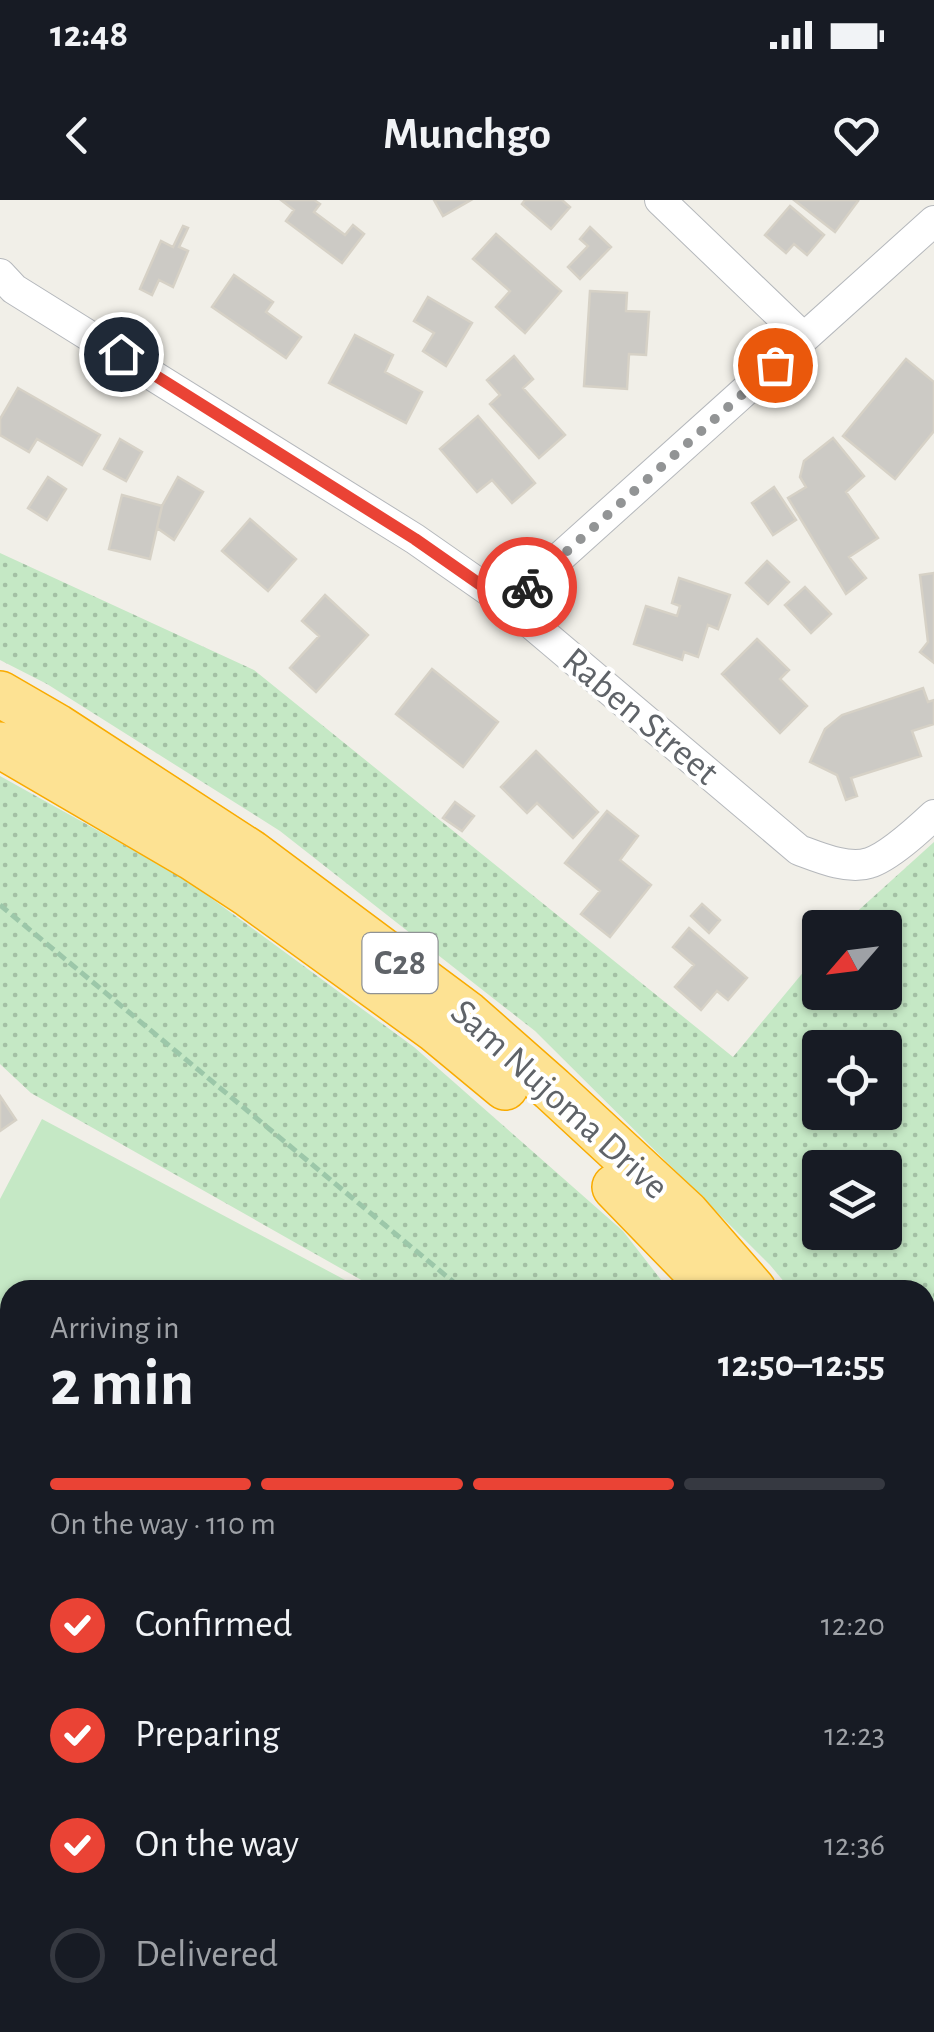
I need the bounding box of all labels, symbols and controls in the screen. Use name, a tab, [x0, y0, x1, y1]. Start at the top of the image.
text: 12:48	[50, 16, 128, 54]
icon: back	[50, 108, 105, 163]
icon: heart	[829, 108, 884, 163]
text: Munchgo	[383, 112, 551, 157]
pin	[79, 312, 164, 397]
pin	[733, 323, 818, 408]
icon: home	[94, 327, 149, 382]
icon: bag	[748, 338, 803, 393]
courier	[477, 537, 577, 637]
icon: bike	[500, 560, 555, 615]
street label: Raben Street	[555, 641, 725, 793]
north arrow	[802, 910, 902, 1010]
map controls	[802, 910, 902, 1250]
road number: C28	[362, 933, 438, 993]
street label: Sam Nujoma Drive	[443, 993, 675, 1207]
button: locate	[802, 1030, 902, 1130]
button: layers	[802, 1150, 902, 1250]
text: Arriving in	[50, 1312, 179, 1344]
text: 12:50–12:55	[718, 1346, 885, 1384]
text: 2 min	[50, 1352, 194, 1417]
text: On the way · 110 m	[50, 1508, 276, 1540]
icon: check	[50, 1598, 105, 1653]
text: Confirmed	[135, 1606, 292, 1644]
text: 12:20	[821, 1609, 885, 1641]
icon: check	[50, 1708, 105, 1763]
text: Preparing	[135, 1716, 280, 1754]
text: 12:23	[824, 1719, 885, 1751]
icon: check	[50, 1818, 105, 1873]
text: On the way	[135, 1826, 299, 1864]
text: 12:36	[824, 1829, 885, 1861]
text: Delivered	[135, 1936, 278, 1974]

